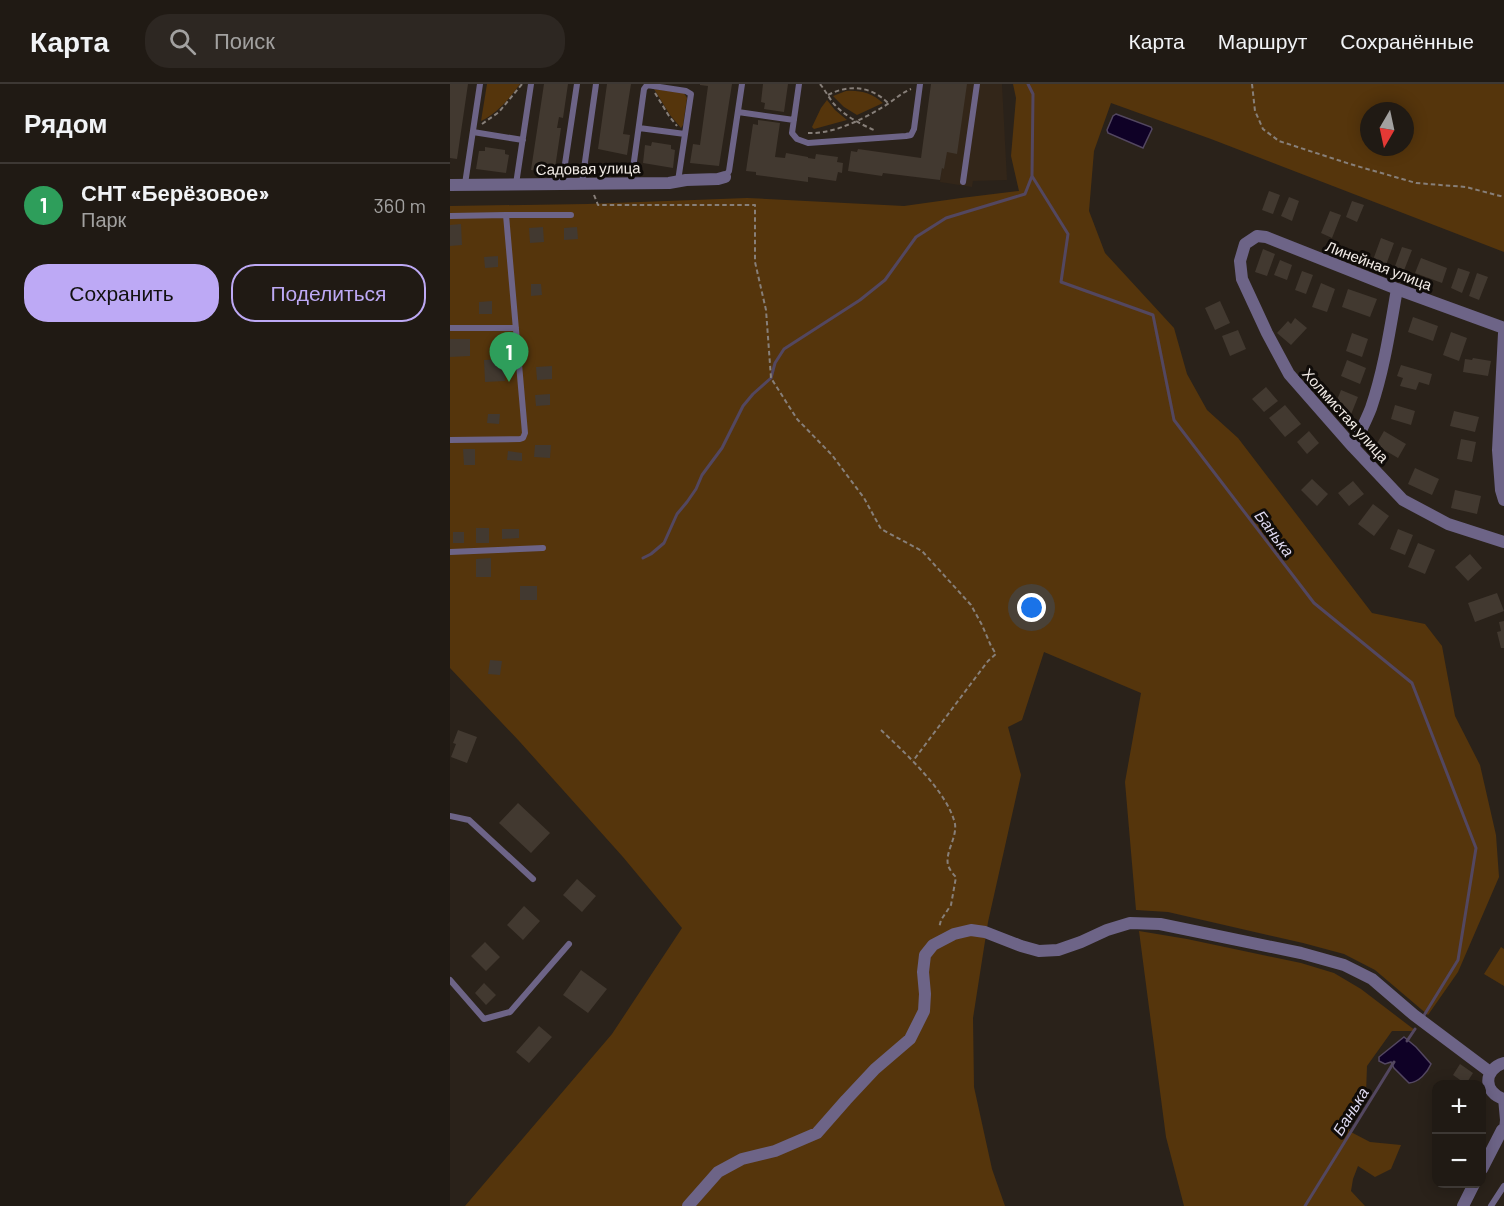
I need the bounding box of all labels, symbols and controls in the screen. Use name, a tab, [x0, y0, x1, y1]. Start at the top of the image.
search box	[145, 14, 565, 68]
text: Карта	[30, 24, 109, 58]
icon: search	[166, 25, 199, 58]
text: Поиск	[214, 27, 275, 53]
text: Карта	[1129, 28, 1185, 53]
text: Маршрут	[1218, 28, 1307, 53]
text: Сохранённые	[1340, 28, 1474, 53]
north arrow	[1360, 102, 1414, 156]
text: Рядом	[24, 107, 107, 138]
street label: Садовая улица	[535, 158, 641, 178]
text: СНТ «Берёзовое»	[81, 179, 269, 205]
text: 1	[40, 193, 47, 217]
text: 360 m	[374, 193, 426, 217]
text: Парк	[81, 207, 126, 231]
street label: Линейная улица	[1323, 236, 1435, 294]
button: Сохранить	[24, 264, 219, 322]
button: Поделиться	[231, 264, 426, 322]
pin: 1	[490, 332, 528, 382]
street label: Холмистая улица	[1299, 364, 1393, 466]
water label: Банька	[1251, 506, 1299, 560]
your location	[1017, 593, 1046, 622]
map controls	[1432, 1080, 1486, 1188]
button: +	[1432, 1080, 1486, 1134]
water label: Банька	[1328, 1083, 1372, 1139]
button: −	[1432, 1134, 1486, 1188]

